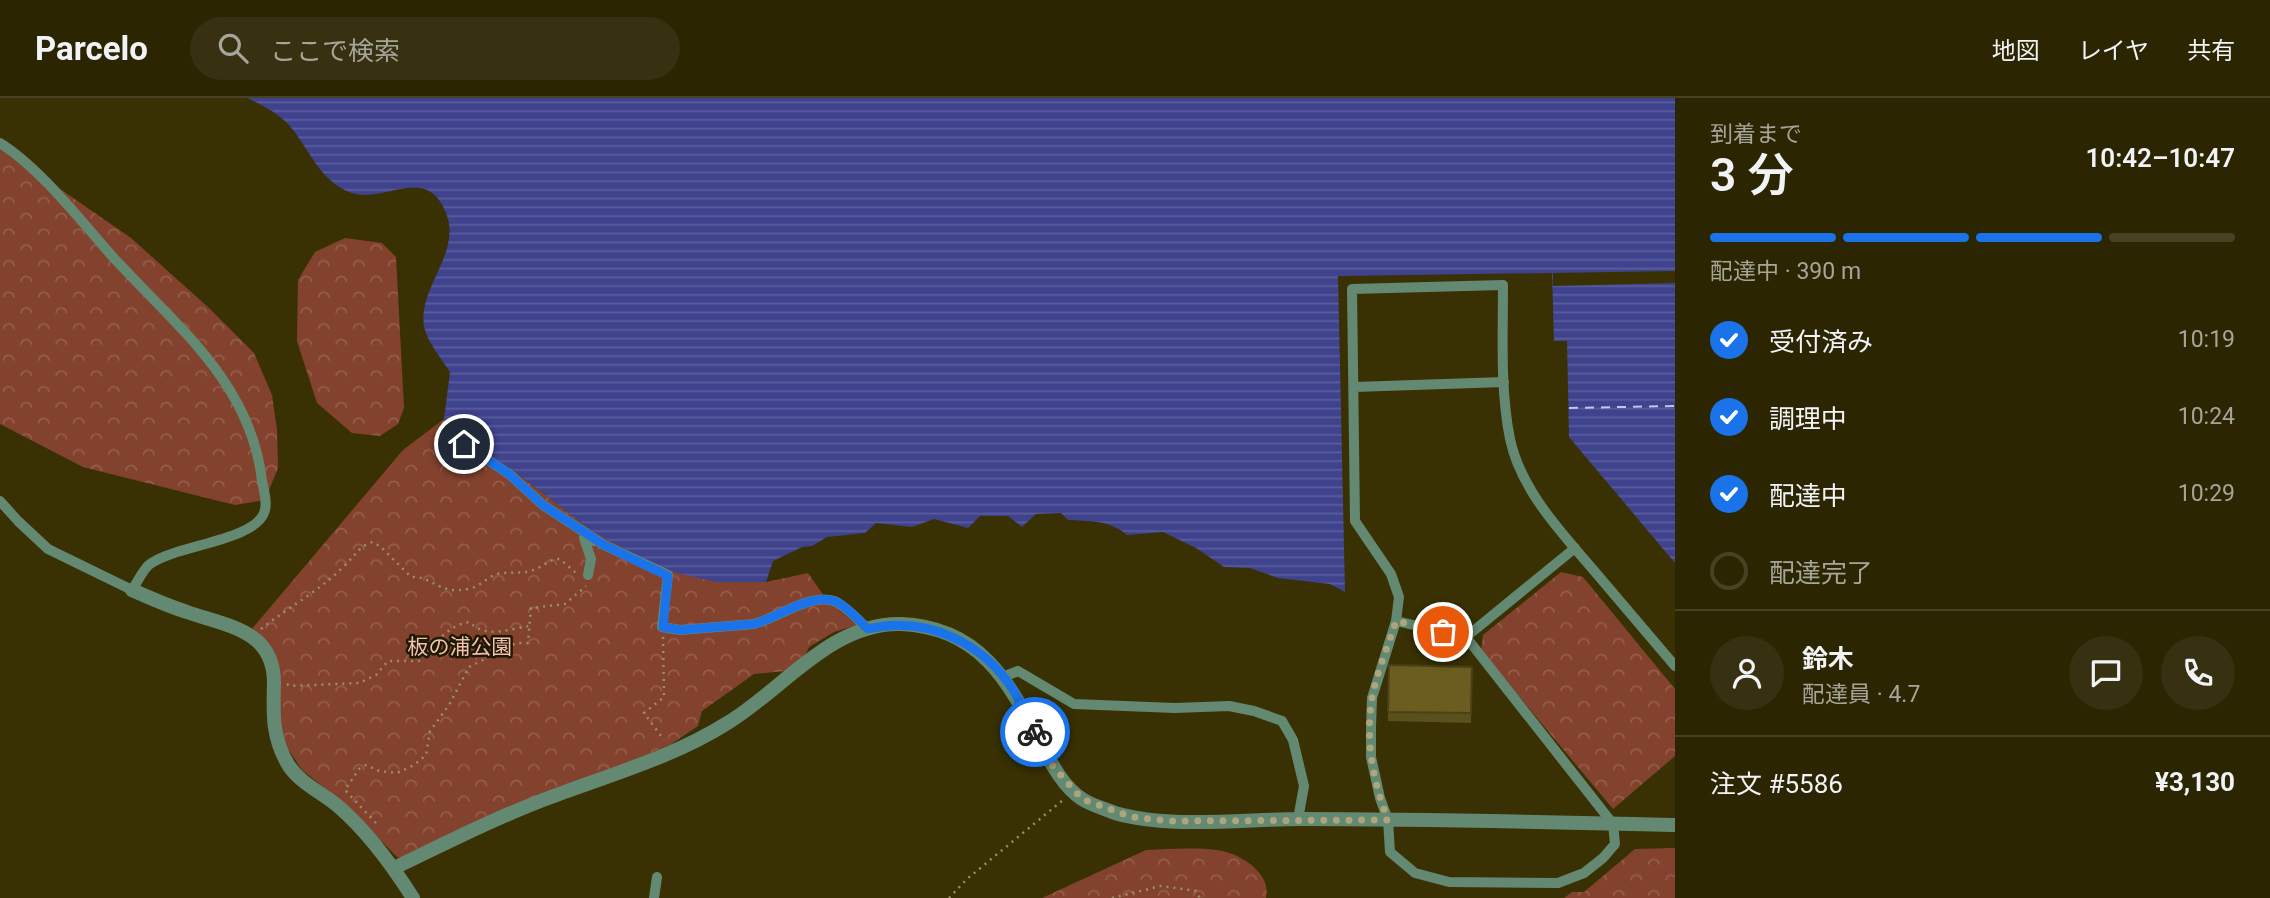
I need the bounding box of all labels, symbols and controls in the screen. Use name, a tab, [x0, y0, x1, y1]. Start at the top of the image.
search box	[190, 17, 680, 80]
text: Parcelo	[35, 29, 148, 68]
icon: search	[214, 29, 252, 67]
text: ここで検索	[270, 36, 400, 66]
text: 地図	[1992, 37, 2040, 65]
text: レイヤ	[2078, 37, 2149, 65]
text: 共有	[2187, 37, 2235, 65]
text: 到着まで	[1710, 121, 1802, 148]
text: 10:42–10:47	[2085, 143, 2235, 173]
text: 3 分	[1710, 148, 1794, 202]
text: 配達中 · 390 m	[1710, 258, 1861, 285]
icon: check	[1710, 321, 1748, 359]
text: 10:19	[2178, 326, 2235, 353]
text: 受付済み	[1769, 327, 1873, 357]
icon: check	[1710, 398, 1748, 436]
text: 10:24	[2178, 403, 2235, 430]
text: 調理中	[1769, 404, 1847, 434]
pin	[434, 414, 494, 474]
icon: home	[445, 425, 483, 463]
icon: check	[1710, 475, 1748, 513]
text: 10:29	[2178, 480, 2235, 507]
text: 配達中	[1769, 481, 1847, 511]
text: 配達完了	[1769, 558, 1873, 588]
pin	[1413, 602, 1473, 662]
icon: bag	[1424, 613, 1462, 651]
park label: 板の浦公園	[408, 635, 513, 659]
button: person	[1710, 636, 1784, 710]
button: chat	[2069, 636, 2143, 710]
button: phone	[2161, 636, 2235, 710]
text: 鈴木	[1802, 644, 1854, 674]
text: 配達員 · 4.7	[1802, 681, 1920, 708]
courier	[1000, 697, 1070, 767]
icon: bike	[1016, 713, 1054, 751]
text: ¥3,130	[2155, 767, 2235, 797]
text: 注文 #5586	[1710, 769, 1843, 799]

